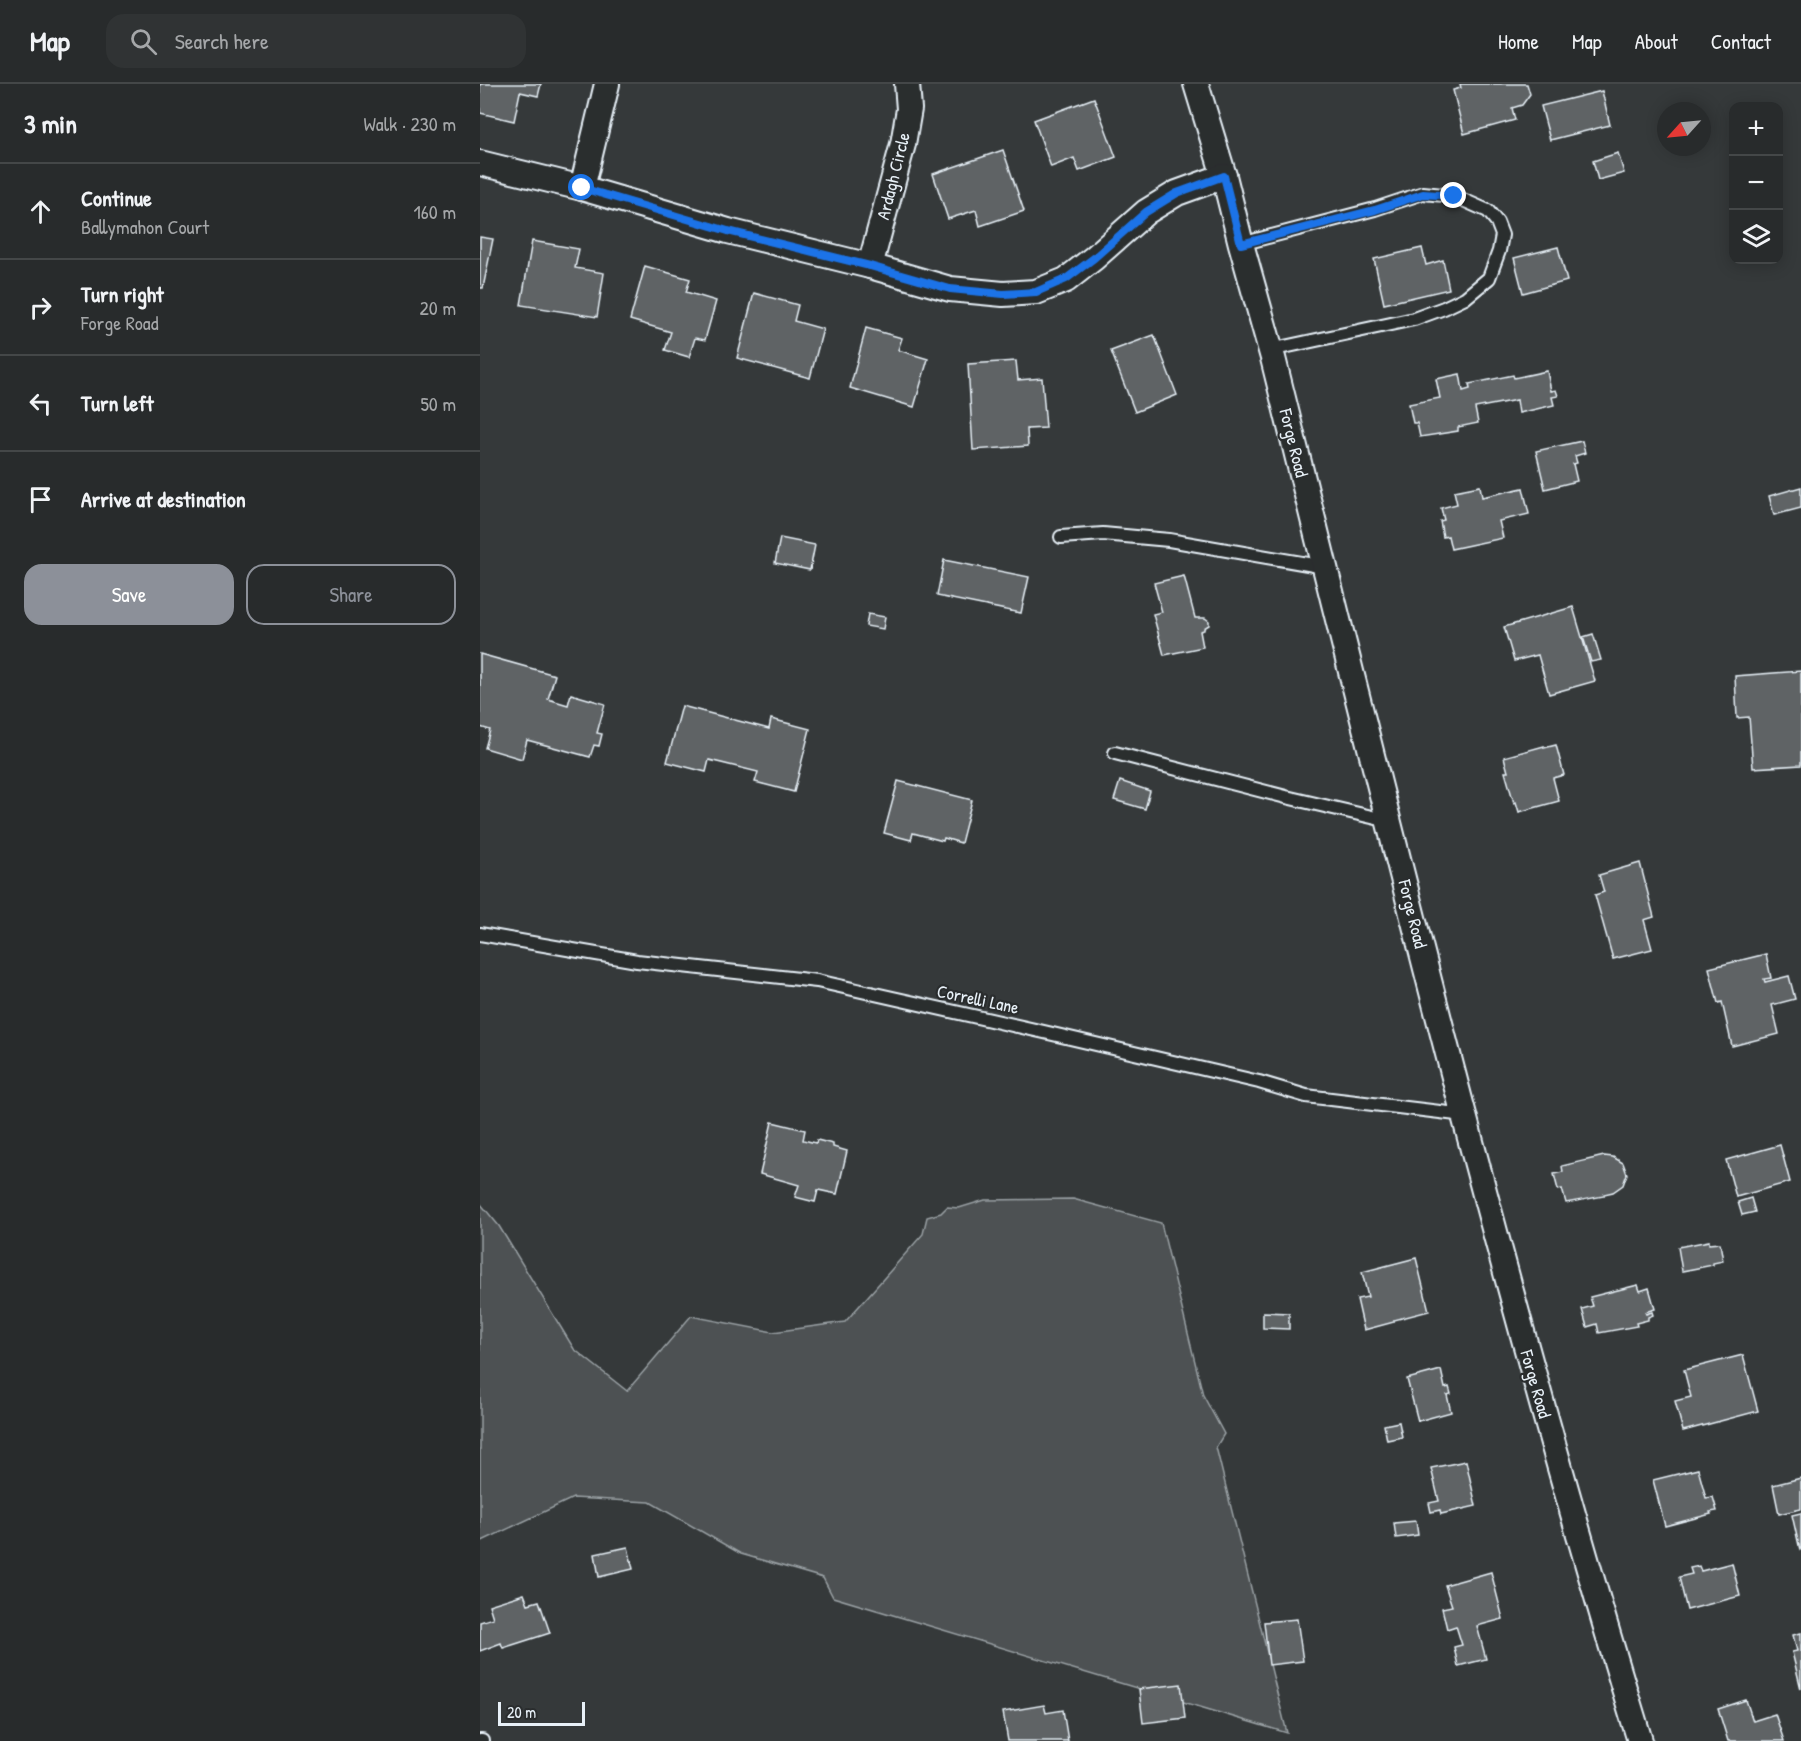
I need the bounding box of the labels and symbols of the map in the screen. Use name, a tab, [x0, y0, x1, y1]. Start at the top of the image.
north arrow	[1657, 102, 1711, 156]
street label: Ardagh Circle	[870, 130, 916, 222]
route start	[568, 174, 594, 200]
route end	[1440, 182, 1466, 208]
street label: Forge Road	[1273, 405, 1315, 480]
street label: Forge Road	[1392, 876, 1434, 951]
street label: Correlli Lane	[935, 978, 1021, 1020]
street label: Forge Road	[1514, 1346, 1558, 1421]
scale bar	[498, 1699, 585, 1726]

